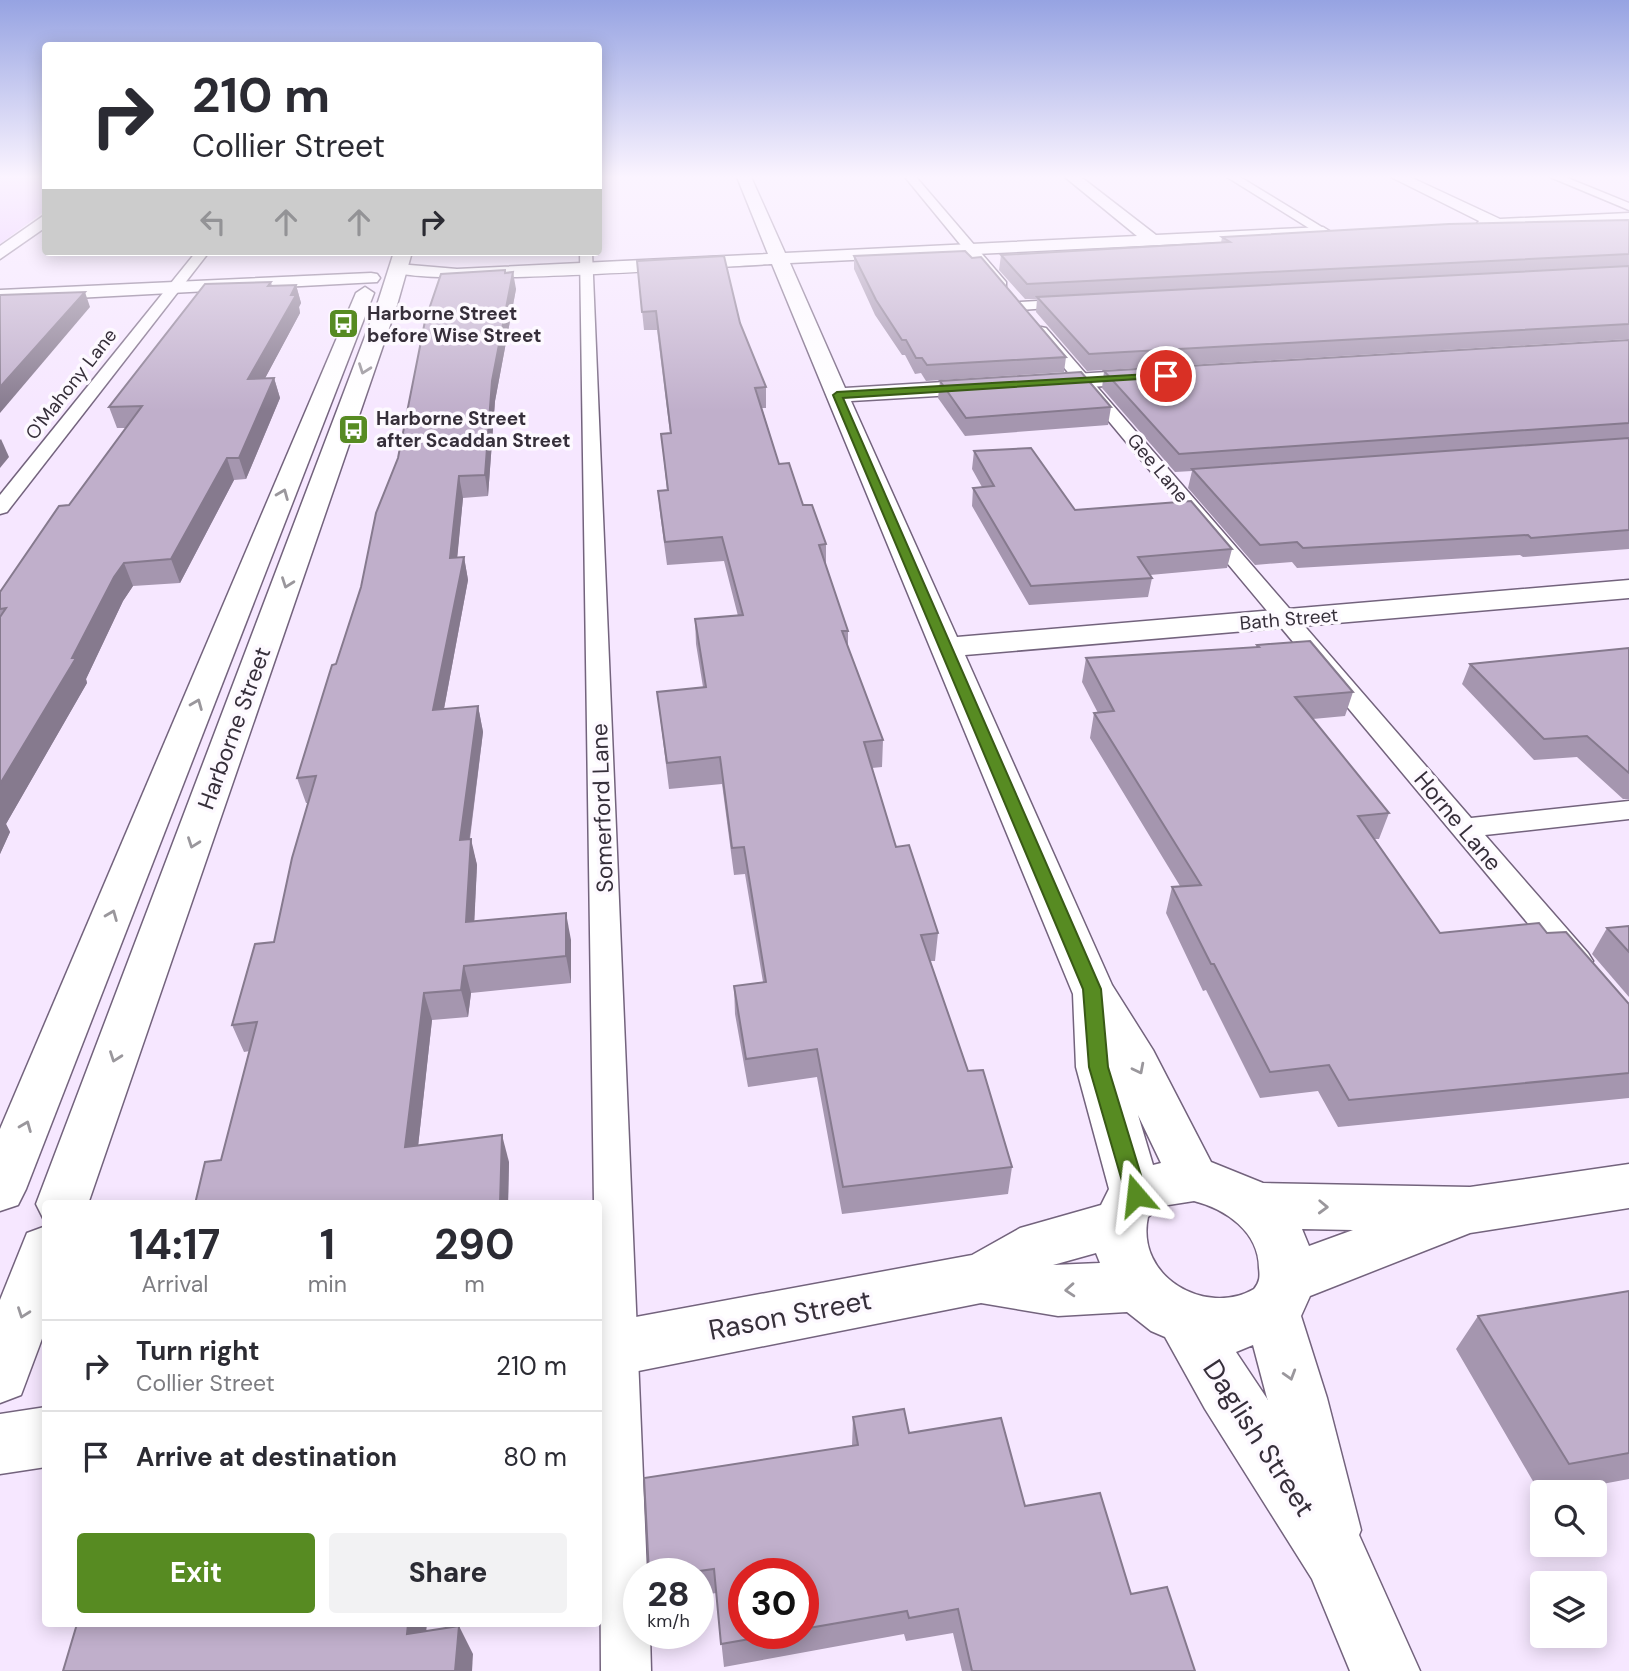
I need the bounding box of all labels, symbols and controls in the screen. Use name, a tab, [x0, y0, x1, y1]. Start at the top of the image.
text: 210 m	[192, 63, 330, 127]
icon: right	[77, 70, 168, 161]
text: Collier Street	[192, 125, 385, 167]
icon: left	[194, 203, 232, 241]
icon: ahead	[267, 203, 305, 241]
icon: ahead	[340, 203, 378, 241]
icon: right	[413, 203, 451, 241]
place label: Harborne Street before Wise Street	[367, 301, 542, 348]
bus stop icon: Harborne Street before Wise Street	[327, 307, 361, 341]
street label: O'Mahony Lane	[20, 323, 122, 445]
pin	[1136, 346, 1196, 406]
icon: arrive	[1147, 357, 1185, 395]
one-way arrow	[358, 363, 372, 375]
place label: Harborne Street after Scaddan Street	[376, 406, 571, 453]
bus stop icon: Harborne Street after Scaddan Street	[336, 412, 370, 446]
street label: Gee Lane	[1122, 428, 1194, 508]
one-way arrow	[275, 488, 289, 500]
one-way arrow	[281, 577, 295, 589]
street label: Bath Street	[1239, 602, 1339, 636]
street label: Harborne Street	[191, 643, 277, 813]
one-way arrow	[189, 699, 203, 711]
street label: Somerford Lane	[584, 723, 620, 893]
street label: Horne Lane	[1408, 765, 1508, 877]
one-way arrow	[187, 837, 201, 849]
one-way arrow	[103, 910, 117, 922]
one-way arrow	[109, 1050, 123, 1063]
one-way arrow	[1131, 1062, 1144, 1074]
one-way arrow	[17, 1120, 31, 1132]
position arrow	[1099, 1158, 1173, 1232]
one-way arrow	[1318, 1199, 1329, 1215]
text: 14:17	[129, 1217, 220, 1272]
text: 1	[320, 1217, 335, 1272]
text: 290	[434, 1217, 515, 1272]
text: Arrival	[141, 1269, 208, 1299]
text: min	[308, 1269, 347, 1299]
text: m	[464, 1269, 485, 1299]
street label: Rason Street	[705, 1281, 875, 1349]
one-way arrow	[1064, 1282, 1075, 1297]
one-way arrow	[17, 1306, 31, 1318]
text: Turn right	[136, 1334, 260, 1368]
icon: right	[77, 1347, 115, 1385]
text: 210 m	[496, 1349, 567, 1383]
street label: Daglish Street	[1194, 1352, 1324, 1524]
text: Collier Street	[136, 1368, 275, 1398]
one-way arrow	[1282, 1369, 1297, 1381]
icon: arrive	[77, 1438, 115, 1476]
text: Arrive at destination	[136, 1440, 397, 1474]
text: 80 m	[503, 1440, 567, 1474]
map controls	[1530, 1480, 1607, 1648]
button: search	[1530, 1480, 1607, 1557]
button: Exit	[77, 1533, 315, 1613]
button: Share	[329, 1533, 567, 1613]
speed limit sign: 30	[728, 1558, 819, 1649]
text: 28	[647, 1571, 690, 1617]
button: layers	[1530, 1571, 1607, 1648]
text: km/h	[647, 1609, 690, 1633]

